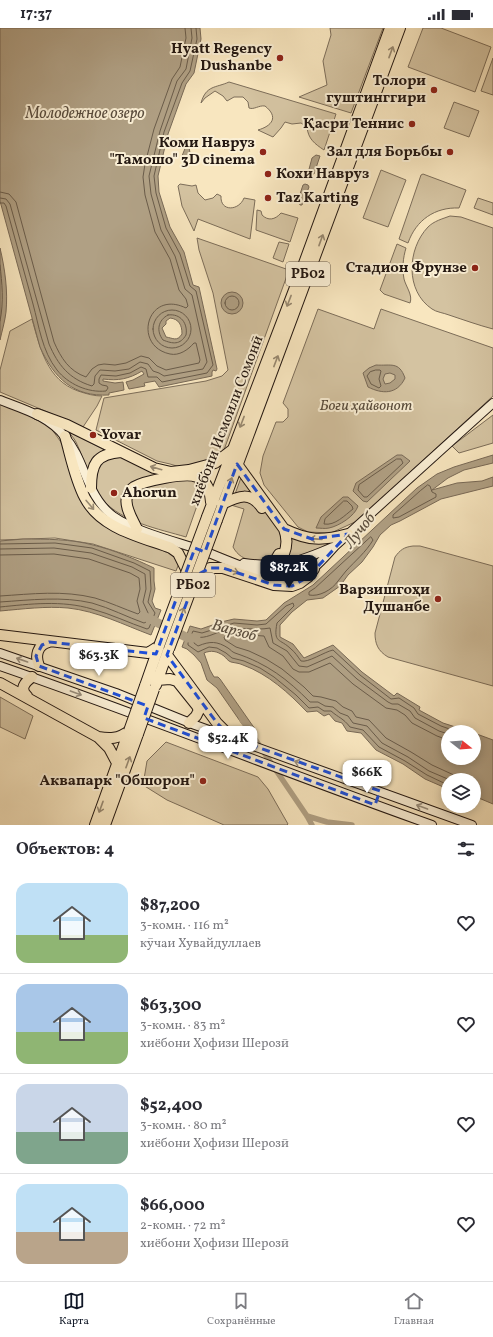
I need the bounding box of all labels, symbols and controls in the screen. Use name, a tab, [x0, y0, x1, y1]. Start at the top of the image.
text: 17:37	[20, 4, 52, 25]
place label: Hyatt Regency Dushanbe	[171, 39, 273, 77]
one-way arrow	[388, 47, 396, 59]
marker: Hyatt Regency Dushanbe	[275, 53, 285, 63]
place label: Толори гуштинггири	[326, 71, 426, 109]
marker: Толори гуштинггири	[429, 85, 439, 95]
water label: Молодежное озеро	[25, 103, 145, 125]
place label: Қасри Теннис	[303, 114, 404, 135]
marker: Қасри Теннис	[407, 119, 417, 129]
place label: Коми Навруз "Тамошо" 3D cinema	[109, 133, 255, 171]
place label: Зал для Борьбы	[326, 142, 442, 163]
marker: Коми Навруз "Тамошо" 3D cinema	[258, 147, 268, 157]
marker: Зал для Борьбы	[445, 147, 455, 157]
place label: Кохи Навруз	[276, 164, 369, 185]
marker: Кохи Навруз	[263, 169, 273, 179]
place label: Taz Karting	[276, 188, 359, 209]
marker: Taz Karting	[263, 193, 273, 203]
one-way arrow	[318, 234, 326, 246]
place label: Стадион Фрунзе	[346, 258, 467, 279]
road number: РБ02	[286, 262, 330, 286]
marker: Стадион Фрунзе	[470, 263, 480, 273]
one-way arrow	[285, 295, 293, 307]
street label: хиёбони Исмоили Сомонӣ	[185, 333, 269, 509]
one-way arrow	[272, 356, 280, 368]
park label: Боғи ҳайвонот	[320, 396, 413, 417]
one-way arrow	[238, 416, 246, 428]
place label: Yovar	[101, 425, 141, 446]
marker: Yovar	[88, 430, 98, 440]
one-way arrow	[150, 464, 163, 471]
one-way arrow	[226, 477, 234, 489]
place label: Ahorun	[122, 483, 177, 504]
marker: Ahorun	[109, 488, 119, 498]
one-way arrow	[86, 500, 95, 511]
water label: Лучоб	[338, 508, 382, 554]
one-way arrow	[309, 535, 322, 542]
pin: $87.2K	[256, 555, 322, 589]
text: $87.2K	[269, 559, 309, 577]
one-way arrow	[227, 568, 239, 576]
road number: РБ02	[171, 573, 215, 597]
place label: Варзишгоҳи Душанбе	[339, 580, 430, 618]
marker: Варзишгоҳи Душанбе	[433, 594, 443, 604]
one-way arrow	[179, 607, 187, 619]
water label: Варзоб	[209, 615, 260, 648]
pin: $63.3K	[66, 643, 132, 677]
text: $63.3K	[79, 647, 119, 665]
one-way arrow	[16, 656, 28, 664]
one-way arrow	[70, 690, 82, 698]
north arrow	[441, 725, 481, 765]
map controls	[441, 725, 481, 813]
pin: $52.4K	[195, 726, 261, 760]
text: $52.4K	[207, 730, 249, 748]
one-way arrow	[125, 756, 132, 769]
one-way arrow	[295, 758, 307, 766]
pin: $66K	[343, 760, 391, 794]
text: $66K	[352, 764, 382, 782]
place label: Аквапарк "Обшорон"	[40, 771, 195, 792]
button: layers	[441, 773, 481, 813]
marker: Аквапарк "Обшорон"	[198, 776, 208, 786]
one-way arrow	[97, 801, 105, 813]
one-way arrow	[417, 802, 429, 810]
text: Объектов: 4	[16, 838, 114, 861]
icon: filters	[455, 838, 477, 860]
text: $87,200	[140, 894, 200, 917]
icon: home	[48, 899, 96, 947]
icon: heart	[455, 912, 477, 934]
text: 3-комн. · 116 m²	[140, 917, 229, 935]
text: кӯчаи Хувайдуллаев	[140, 935, 261, 953]
text: $63,300	[140, 994, 202, 1017]
icon: home	[48, 1000, 96, 1048]
icon: heart	[455, 1013, 477, 1035]
text: 3-комн. · 83 m²	[140, 1017, 225, 1035]
text: хиёбони Ҳофизи Шерозӣ	[140, 1035, 289, 1053]
text: $52,400	[140, 1094, 202, 1117]
icon: home	[48, 1100, 96, 1148]
icon: heart	[455, 1113, 477, 1135]
text: 3-комн. · 80 m²	[140, 1117, 227, 1135]
text: хиёбони Ҳофизи Шерозӣ	[140, 1135, 289, 1153]
text: $66,000	[140, 1194, 205, 1217]
icon: home	[48, 1200, 96, 1248]
icon: heart	[455, 1213, 477, 1235]
text: 2-комн. · 72 m²	[140, 1217, 225, 1235]
text: хиёбони Ҳофизи Шерозӣ	[140, 1235, 289, 1253]
tab: Карта	[59, 1290, 89, 1329]
tab: Сохранённые	[207, 1290, 276, 1329]
tab: Главная	[394, 1290, 434, 1329]

